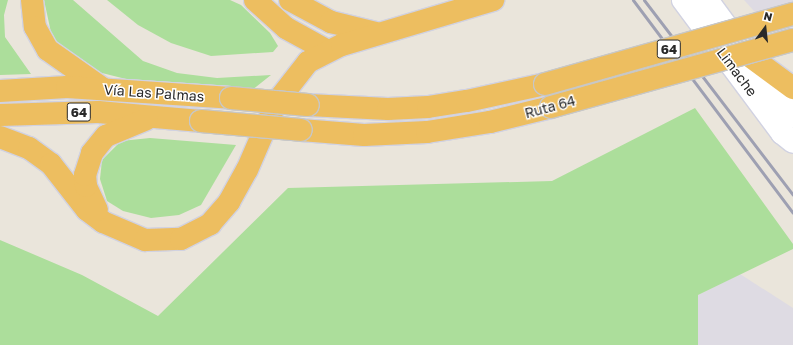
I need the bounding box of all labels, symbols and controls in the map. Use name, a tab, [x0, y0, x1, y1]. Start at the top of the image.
north arrow	[745, 8, 785, 48]
text: N	[763, 9, 774, 23]
road number: 64	[656, 38, 682, 60]
street label: Limache	[713, 44, 761, 100]
street label: Vía Las Palmas	[103, 81, 205, 105]
street label: Ruta 64	[523, 92, 577, 122]
road number: 64	[66, 101, 92, 123]

